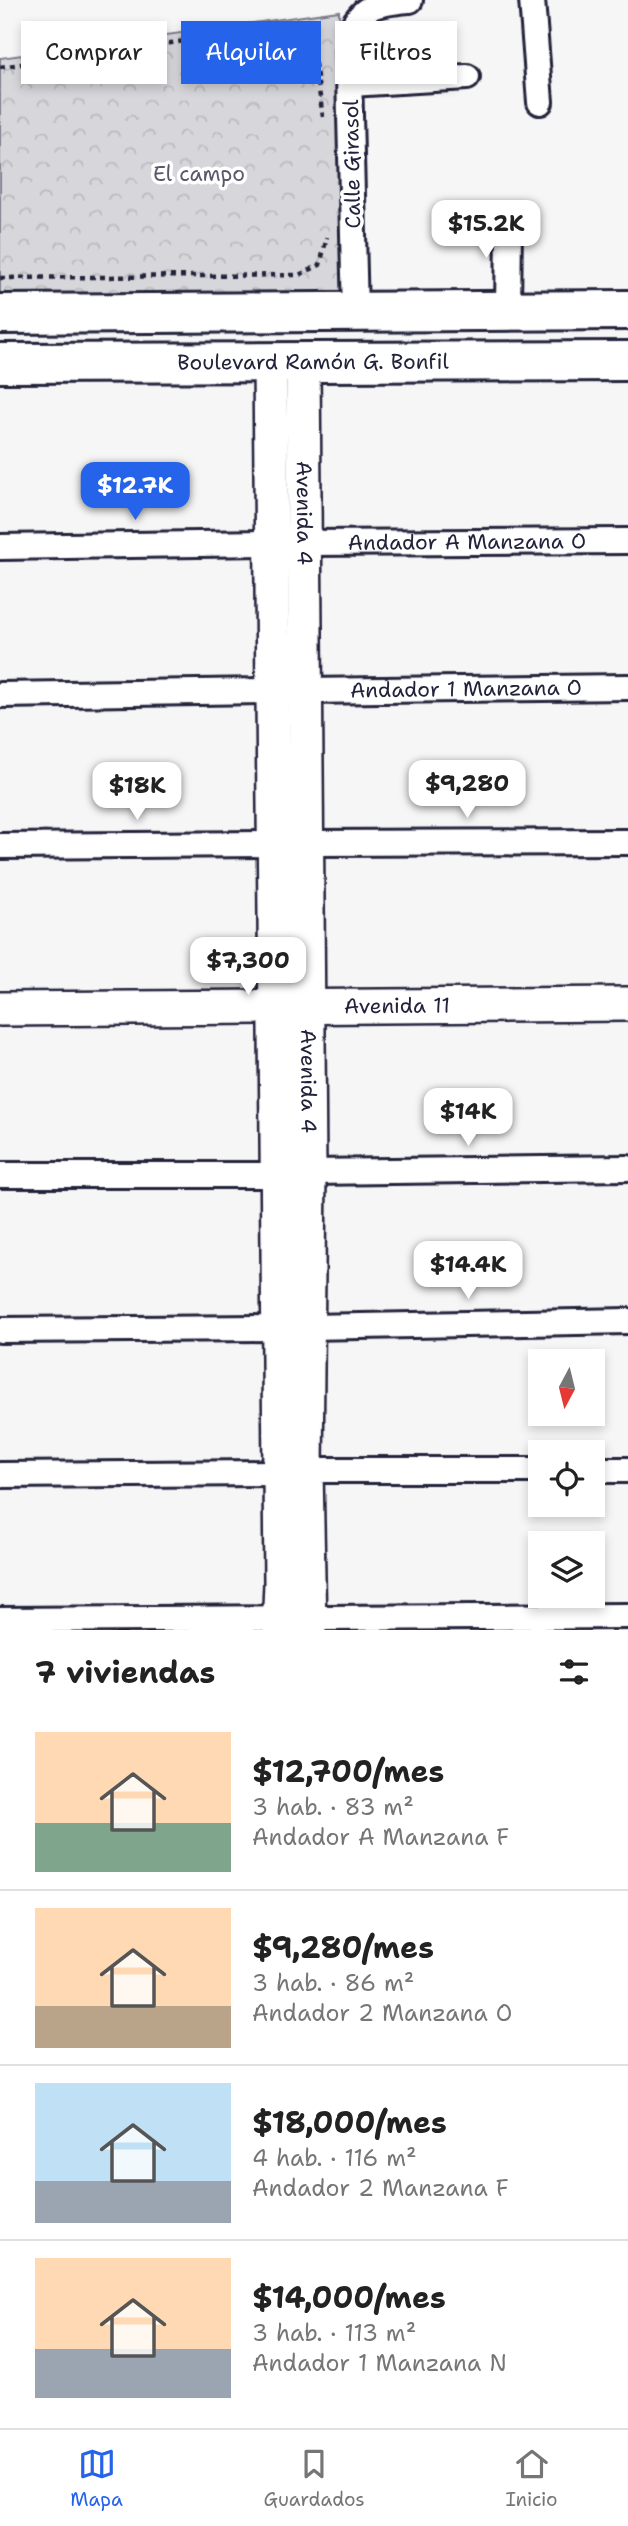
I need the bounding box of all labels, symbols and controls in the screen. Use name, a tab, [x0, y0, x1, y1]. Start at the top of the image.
chip: Comprar	[21, 21, 167, 84]
chip: Alquilar	[181, 21, 321, 84]
chip: Filtros	[335, 21, 457, 84]
street label: Calle Girasol	[337, 99, 367, 229]
park label: El campo	[153, 160, 245, 188]
pin: $15.2K	[429, 201, 543, 260]
text: $15.2K	[447, 208, 525, 238]
street label: Boulevard Ramón G. Bonfil	[177, 348, 450, 376]
street label: Avenida 4	[290, 461, 318, 565]
pin: $12.7K	[78, 462, 192, 522]
text: $12.7K	[97, 470, 173, 500]
street label: Andador A Manzana O	[348, 527, 586, 557]
street label: Andador 1 Manzana O	[350, 674, 582, 704]
pin: $9,280	[410, 760, 524, 820]
pin: $18K	[96, 762, 178, 822]
text: $9,280	[425, 768, 509, 798]
text: $18K	[108, 770, 166, 800]
pin: $7,300	[191, 937, 305, 997]
text: $7,300	[206, 945, 290, 975]
street label: Avenida 11	[344, 991, 450, 1020]
street label: Avenida 4	[294, 1029, 323, 1133]
pin: $14K	[427, 1088, 509, 1148]
text: $14K	[440, 1096, 496, 1126]
pin: $14.4K	[411, 1242, 525, 1301]
text: $14.4K	[430, 1249, 506, 1279]
north arrow	[528, 1349, 606, 1426]
map controls	[528, 1349, 605, 1608]
button: locate	[528, 1440, 605, 1517]
button: layers	[528, 1531, 605, 1608]
text: 7 viviendas	[35, 1652, 215, 1693]
icon: filters	[555, 1653, 593, 1691]
text: $12,700/mes	[252, 1751, 444, 1792]
icon: home	[91, 1760, 175, 1844]
text: 3 hab. · 83 m²	[252, 1792, 414, 1822]
text: Andador A Manzana F	[252, 1822, 509, 1852]
text: $9,280/mes	[252, 1927, 434, 1968]
icon: home	[91, 1936, 175, 2020]
text: 3 hab. · 86 m²	[252, 1968, 414, 1998]
text: Andador 2 Manzana O	[252, 1998, 512, 2028]
text: $18,000/mes	[252, 2102, 447, 2143]
icon: home	[91, 2111, 175, 2195]
text: 4 hab. · 116 m²	[252, 2143, 417, 2173]
text: Andador 2 Manzana F	[252, 2173, 509, 2203]
text: $14,000/mes	[252, 2277, 446, 2318]
icon: home	[91, 2286, 175, 2370]
text: 3 hab. · 113 m²	[252, 2318, 416, 2348]
text: Andador 1 Manzana N	[252, 2348, 507, 2378]
tab: Mapa	[70, 2445, 123, 2512]
tab: Guardados	[264, 2445, 365, 2512]
tab: Inicio	[505, 2445, 558, 2512]

